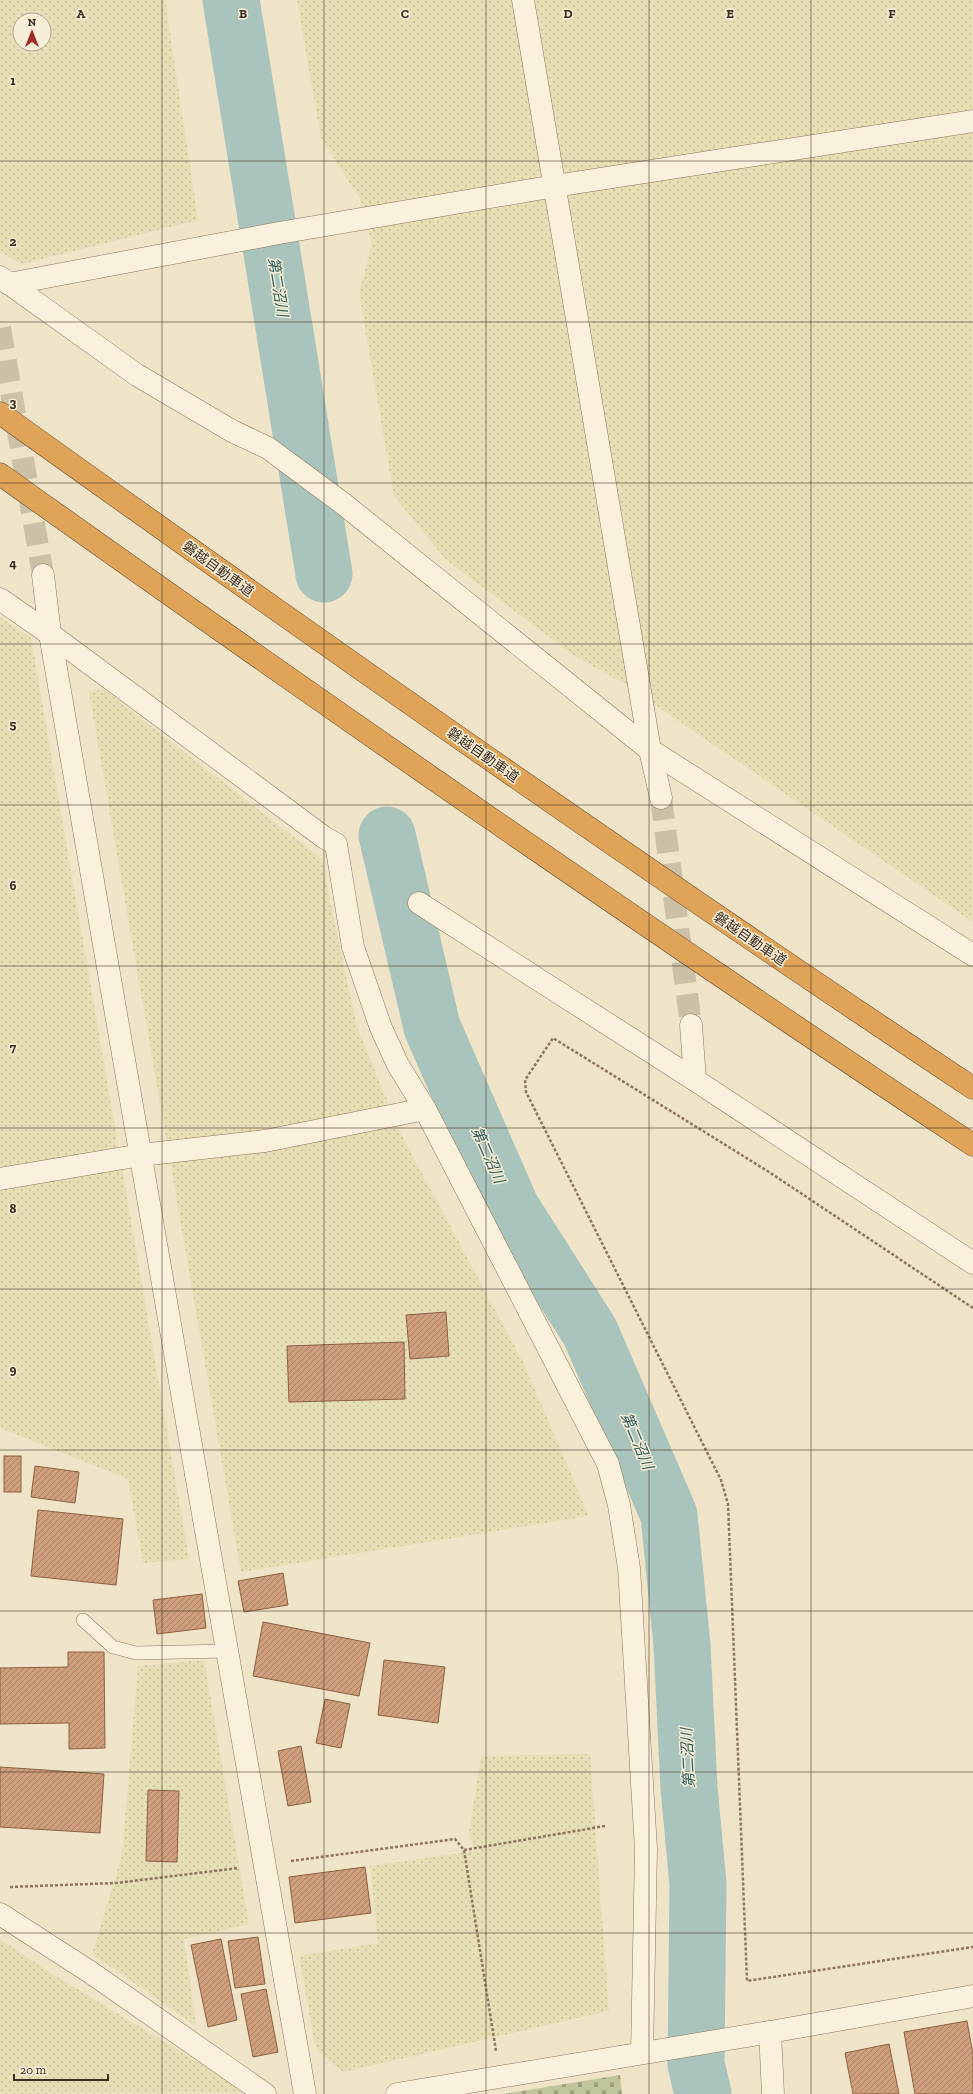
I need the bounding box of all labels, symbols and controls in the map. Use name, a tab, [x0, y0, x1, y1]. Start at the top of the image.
text: A	[77, 6, 86, 21]
text: B	[239, 6, 247, 21]
text: C	[401, 6, 409, 21]
text: D	[563, 6, 573, 21]
text: E	[726, 6, 734, 21]
text: F	[888, 6, 896, 21]
north arrow	[12, 12, 52, 52]
text: N	[28, 16, 37, 29]
text: 1	[10, 73, 16, 88]
text: 2	[10, 234, 17, 249]
water label: 第二沼川	[264, 256, 292, 320]
text: 3	[10, 395, 17, 410]
street label: 磐越自動車道	[179, 537, 257, 601]
text: 4	[9, 556, 17, 571]
text: 5	[10, 717, 17, 732]
street label: 磐越自動車道	[444, 724, 522, 786]
text: 6	[10, 878, 17, 893]
street label: 磐越自動車道	[710, 908, 790, 970]
text: 7	[10, 1040, 17, 1055]
water label: 第二沼川	[468, 1124, 509, 1188]
text: 8	[9, 1201, 17, 1216]
text: 9	[10, 1362, 17, 1377]
water label: 第二沼川	[617, 1410, 658, 1474]
water label: 第二沼川	[677, 1726, 699, 1788]
scale bar	[14, 2056, 108, 2082]
text: 20 m	[20, 2063, 47, 2077]

